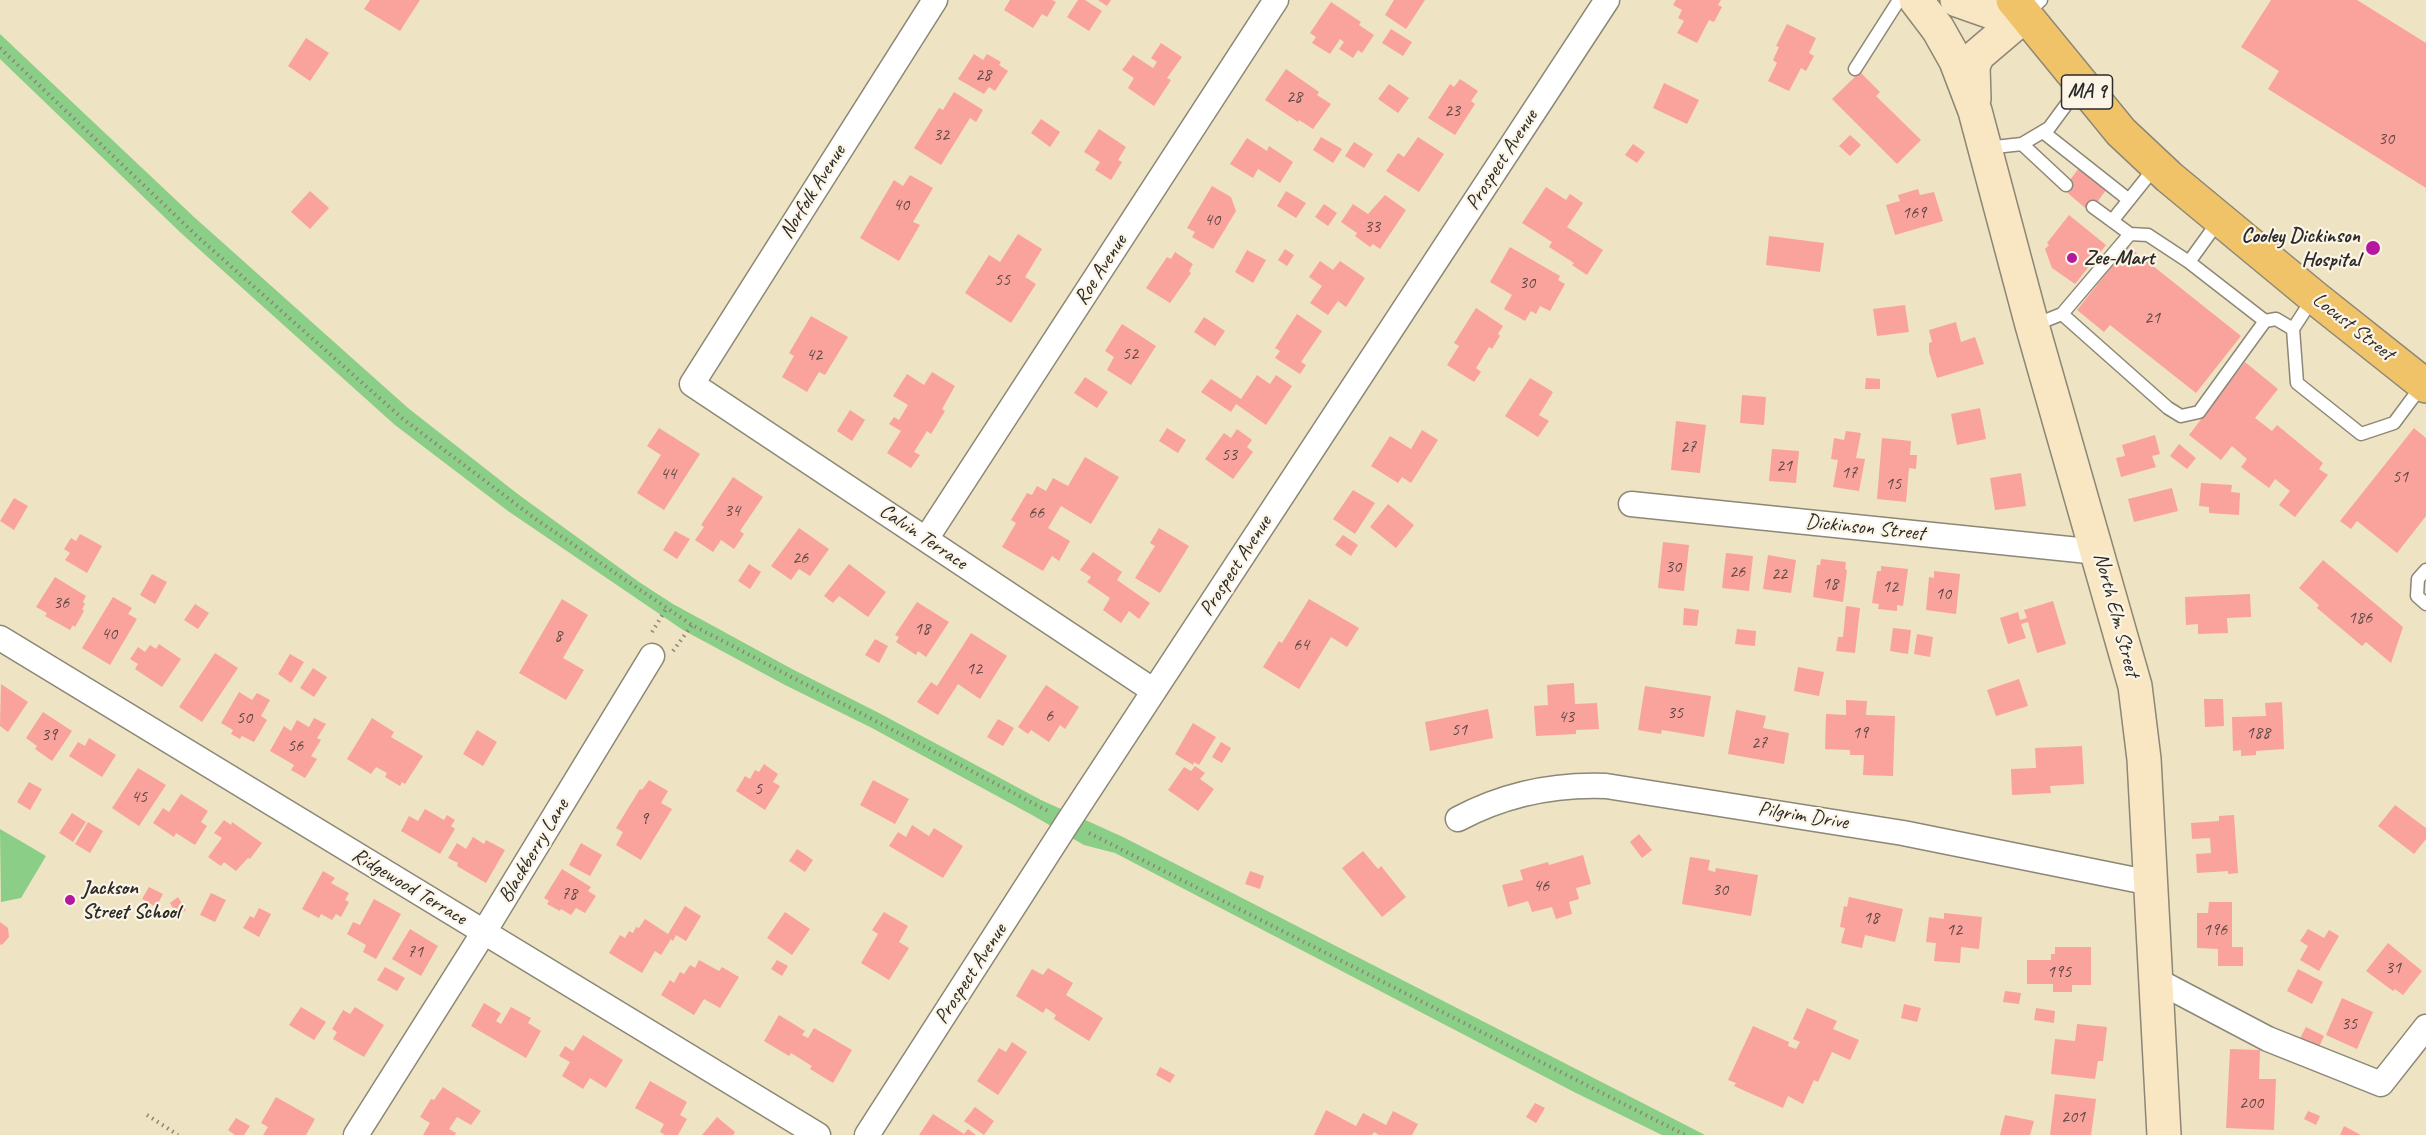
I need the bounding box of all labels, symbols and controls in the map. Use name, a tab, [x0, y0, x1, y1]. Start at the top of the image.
house number: 28	[975, 64, 991, 86]
road number: MA 9	[2062, 75, 2112, 109]
house number: 28	[1286, 86, 1302, 108]
house number: 23	[1444, 100, 1460, 122]
street label: Prospect Avenue	[1460, 105, 1544, 215]
house number: 32	[933, 124, 949, 146]
house number: 30	[2378, 128, 2394, 150]
street label: Norfolk Avenue	[774, 141, 852, 243]
house number: 40	[893, 194, 909, 216]
house number: 169	[1902, 202, 1926, 224]
house number: 40	[1204, 209, 1220, 231]
house number: 33	[1364, 216, 1380, 238]
place label: Cooley Dickinson Hospital	[2241, 223, 2360, 273]
street label: Roe Avenue	[1069, 230, 1133, 310]
marker: Cooley Dickinson Hospital	[2364, 239, 2382, 257]
place label: Zee-Mart	[2084, 245, 2154, 271]
marker: Zee-Mart	[2065, 251, 2079, 265]
house number: 55	[994, 269, 1010, 291]
house number: 30	[1519, 272, 1535, 294]
street label: Locust Street	[2307, 287, 2399, 367]
house number: 21	[2144, 307, 2160, 329]
house number: 52	[1122, 343, 1138, 365]
house number: 42	[806, 344, 822, 366]
house number: 27	[1680, 436, 1696, 458]
house number: 53	[1221, 444, 1237, 466]
house number: 21	[1776, 455, 1792, 477]
house number: 17	[1841, 462, 1857, 484]
house number: 44	[660, 463, 676, 485]
house number: 51	[2392, 466, 2408, 488]
house number: 15	[1885, 473, 1901, 495]
street label: Calvin Terrace	[874, 498, 972, 576]
house number: 34	[724, 500, 740, 522]
house number: 66	[1028, 502, 1044, 524]
street label: Dickinson Street	[1804, 509, 1926, 547]
street label: Prospect Avenue	[1194, 511, 1278, 621]
house number: 26	[792, 547, 808, 569]
street label: North Elm Street	[2087, 550, 2145, 680]
house number: 30	[1665, 556, 1681, 578]
house number: 26	[1729, 561, 1745, 583]
house number: 22	[1771, 563, 1787, 585]
house number: 18	[1822, 573, 1838, 595]
house number: 12	[1882, 576, 1898, 598]
house number: 10	[1935, 583, 1951, 605]
house number: 36	[53, 592, 69, 614]
house number: 186	[2348, 607, 2372, 629]
house number: 18	[914, 618, 930, 640]
house number: 40	[101, 623, 117, 645]
house number: 8	[554, 625, 562, 647]
house number: 64	[1293, 634, 1309, 656]
house number: 12	[966, 658, 982, 680]
house number: 35	[1667, 702, 1683, 724]
house number: 6	[1045, 705, 1053, 727]
house number: 43	[1558, 706, 1574, 728]
house number: 50	[236, 707, 252, 729]
house number: 51	[1451, 719, 1467, 741]
house number: 19	[1852, 722, 1868, 744]
house number: 188	[2246, 722, 2270, 744]
house number: 39	[41, 724, 57, 746]
house number: 27	[1751, 732, 1767, 754]
house number: 56	[287, 735, 303, 757]
house number: 5	[754, 778, 762, 800]
house number: 45	[131, 786, 147, 808]
street label: Blackberry Lane	[493, 795, 575, 907]
street label: Pilgrim Drive	[1756, 796, 1850, 836]
house number: 9	[640, 808, 648, 830]
street label: Ridgewood Terrace	[347, 843, 471, 931]
place label: Jackson Street School	[82, 875, 180, 925]
house number: 46	[1533, 875, 1549, 897]
house number: 30	[1712, 879, 1728, 901]
house number: 78	[561, 883, 577, 905]
marker: Jackson Street School	[63, 893, 77, 907]
house number: 18	[1863, 907, 1879, 929]
street label: Prospect Avenue	[929, 919, 1013, 1029]
house number: 12	[1946, 919, 1962, 941]
house number: 196	[2203, 919, 2227, 941]
house number: 71	[407, 941, 423, 963]
house number: 31	[2385, 957, 2401, 979]
house number: 195	[2047, 961, 2071, 983]
house number: 35	[2341, 1013, 2357, 1035]
house number: 200	[2239, 1092, 2263, 1114]
house number: 201	[2061, 1106, 2085, 1128]

